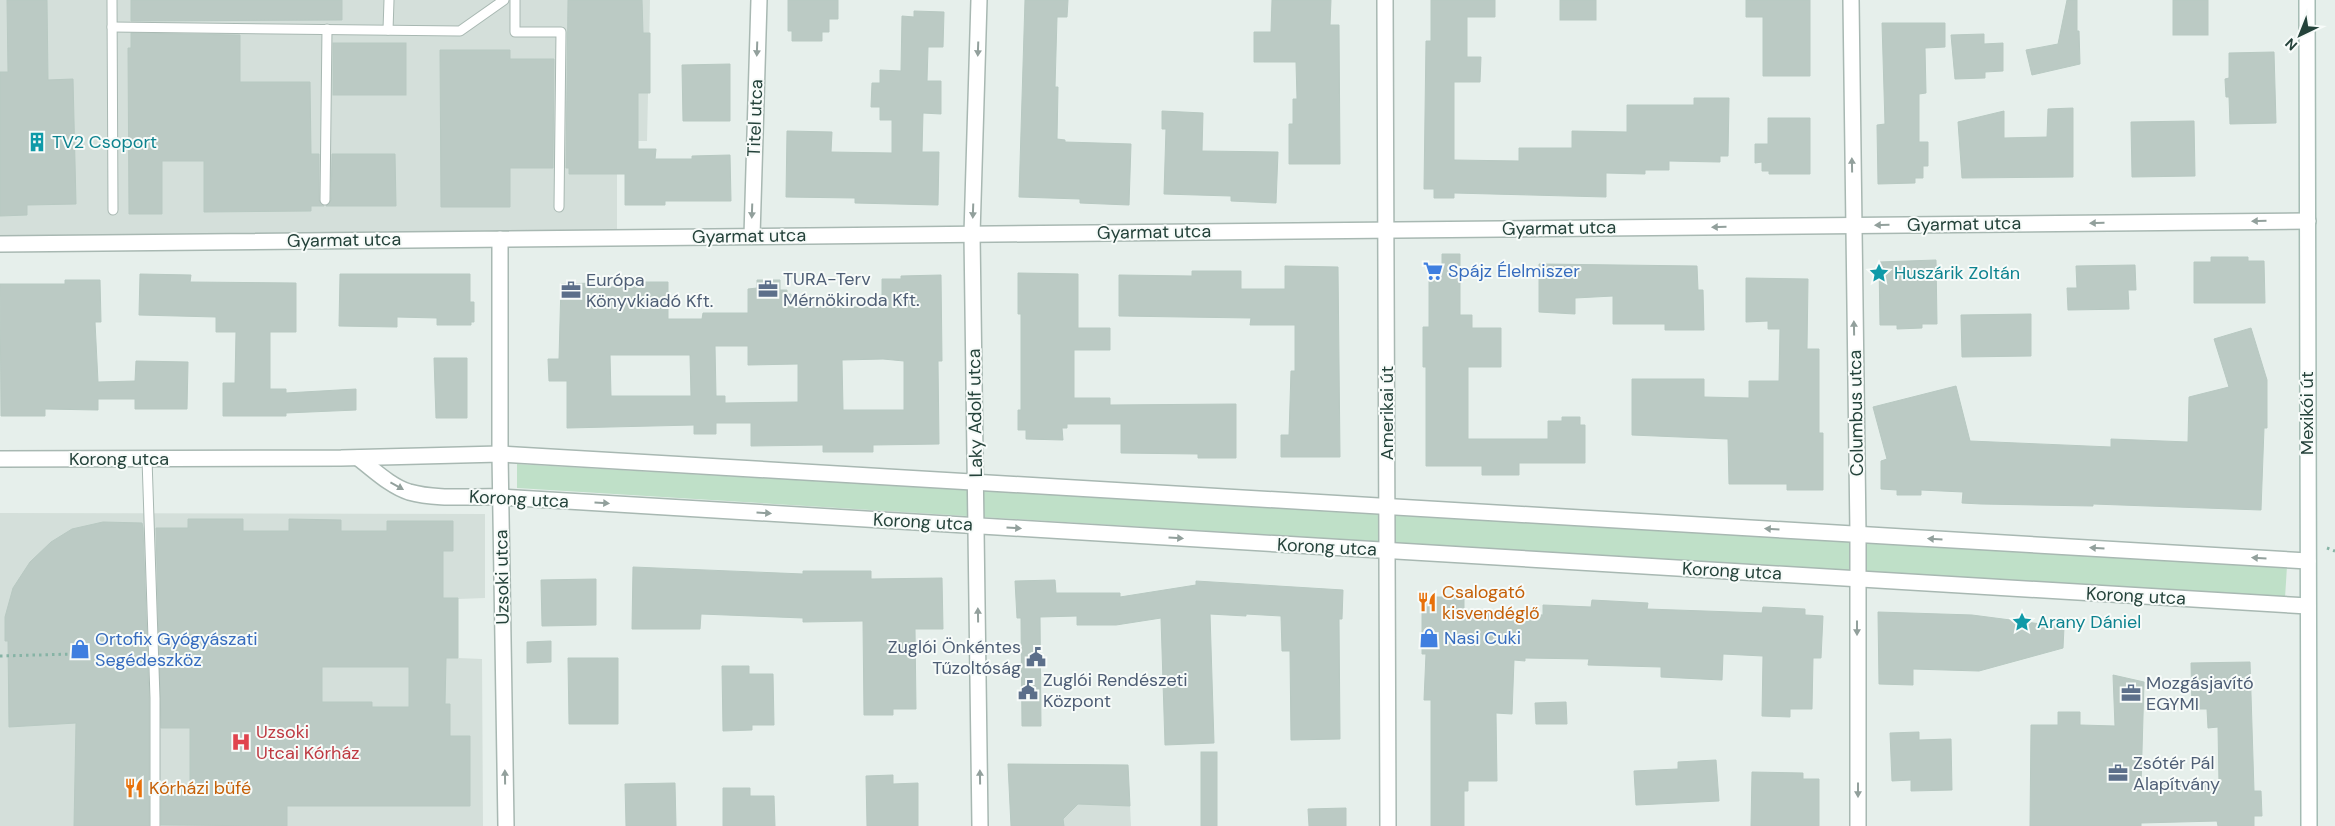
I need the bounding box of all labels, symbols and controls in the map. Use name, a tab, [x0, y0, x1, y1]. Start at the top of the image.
north arrow	[2275, 10, 2325, 60]
text: N	[2281, 34, 2301, 55]
one-way arrow	[753, 41, 761, 57]
one-way arrow	[974, 41, 982, 57]
street label: Titel utca	[742, 79, 768, 157]
place label: TV2 Csoport	[52, 130, 157, 154]
building icon: TV2 Csoport	[26, 131, 48, 153]
one-way arrow	[1848, 157, 1856, 173]
one-way arrow	[748, 203, 756, 219]
one-way arrow	[969, 203, 977, 219]
street label: Gyarmat utca	[1907, 211, 2021, 237]
street label: Gyarmat utca	[1502, 215, 1616, 241]
one-way arrow	[2251, 218, 2267, 226]
street label: Gyarmat utca	[1097, 219, 1211, 245]
one-way arrow	[2088, 219, 2104, 227]
one-way arrow	[1873, 221, 1889, 229]
street label: Gyarmat utca	[692, 223, 806, 249]
one-way arrow	[1711, 223, 1727, 231]
street label: Gyarmat utca	[287, 227, 401, 253]
place label: Spájz Élelmiszer	[1448, 259, 1580, 283]
supermarket icon: Spájz Élelmiszer	[1422, 260, 1444, 282]
place label: Huszárik Zoltán	[1894, 261, 2020, 285]
place icon: Huszárik Zoltán	[1868, 262, 1890, 284]
place label: TURA-Terv Mérnökiroda Kft.	[783, 267, 920, 312]
place label: Európa Könyvkiadó Kft.	[586, 268, 713, 313]
office icon: TURA-Terv Mérnökiroda Kft.	[757, 278, 779, 300]
office icon: Európa Könyvkiadó Kft.	[560, 279, 582, 301]
one-way arrow	[1850, 320, 1858, 336]
street label: Laky Adolf utca	[962, 348, 988, 478]
street label: Columbus utca	[1843, 350, 1869, 476]
street label: Amerikai út	[1375, 366, 1399, 460]
street label: Mexikói út	[2295, 371, 2319, 455]
street label: Korong utca	[69, 447, 169, 471]
one-way arrow	[390, 482, 405, 490]
street label: Korong utca	[468, 484, 570, 514]
one-way arrow	[594, 500, 610, 508]
street label: Korong utca	[872, 507, 974, 537]
one-way arrow	[756, 509, 772, 517]
one-way arrow	[1006, 524, 1022, 532]
one-way arrow	[1764, 525, 1780, 533]
street label: Uzsoki utca	[489, 529, 515, 625]
street label: Korong utca	[1276, 532, 1378, 562]
one-way arrow	[1168, 534, 1184, 542]
one-way arrow	[1926, 534, 1942, 542]
one-way arrow	[2089, 544, 2105, 552]
one-way arrow	[2251, 554, 2267, 562]
street label: Korong utca	[1681, 556, 1783, 586]
place label: Csalogató kisvendéglő	[1442, 580, 1540, 625]
street label: Korong utca	[2085, 581, 2187, 611]
restaurant icon: Csalogató kisvendéglő	[1416, 591, 1438, 613]
one-way arrow	[974, 607, 982, 623]
place label: Arany Dániel	[2037, 610, 2141, 634]
place icon: Arany Dániel	[2011, 611, 2033, 633]
one-way arrow	[1853, 620, 1861, 636]
place label: Nasi Cuki	[1444, 626, 1521, 650]
place label: Ortofix Gyógyászati Segédeszköz	[95, 627, 258, 672]
shop icon: Nasi Cuki	[1418, 627, 1440, 649]
place label: Zuglói Önkéntes Tűzoltóság	[888, 635, 1021, 680]
shop icon: Ortofix Gyógyászati Segédeszköz	[69, 638, 91, 660]
public building icon: Zuglói Önkéntes Tűzoltóság	[1025, 646, 1047, 668]
place label: Zuglói Rendészeti Központ	[1043, 668, 1188, 713]
place label: Mozgásjavító EGYMI	[2146, 671, 2254, 716]
public building icon: Zuglói Rendészeti Központ	[1017, 679, 1039, 701]
office icon: Mozgásjavító EGYMI	[2120, 682, 2142, 704]
place label: Uzsoki Utcai Kórház	[256, 720, 359, 765]
hospital icon: Uzsoki Utcai Kórház	[230, 731, 252, 753]
place label: Zsótér Pál Alapítvány	[2133, 751, 2220, 796]
office icon: Zsótér Pál Alapítvány	[2107, 762, 2129, 784]
one-way arrow	[501, 769, 509, 785]
one-way arrow	[975, 769, 983, 785]
place label: Kórházi büfé	[149, 776, 251, 800]
restaurant icon: Kórházi büfé	[123, 777, 145, 799]
one-way arrow	[1854, 783, 1862, 799]

